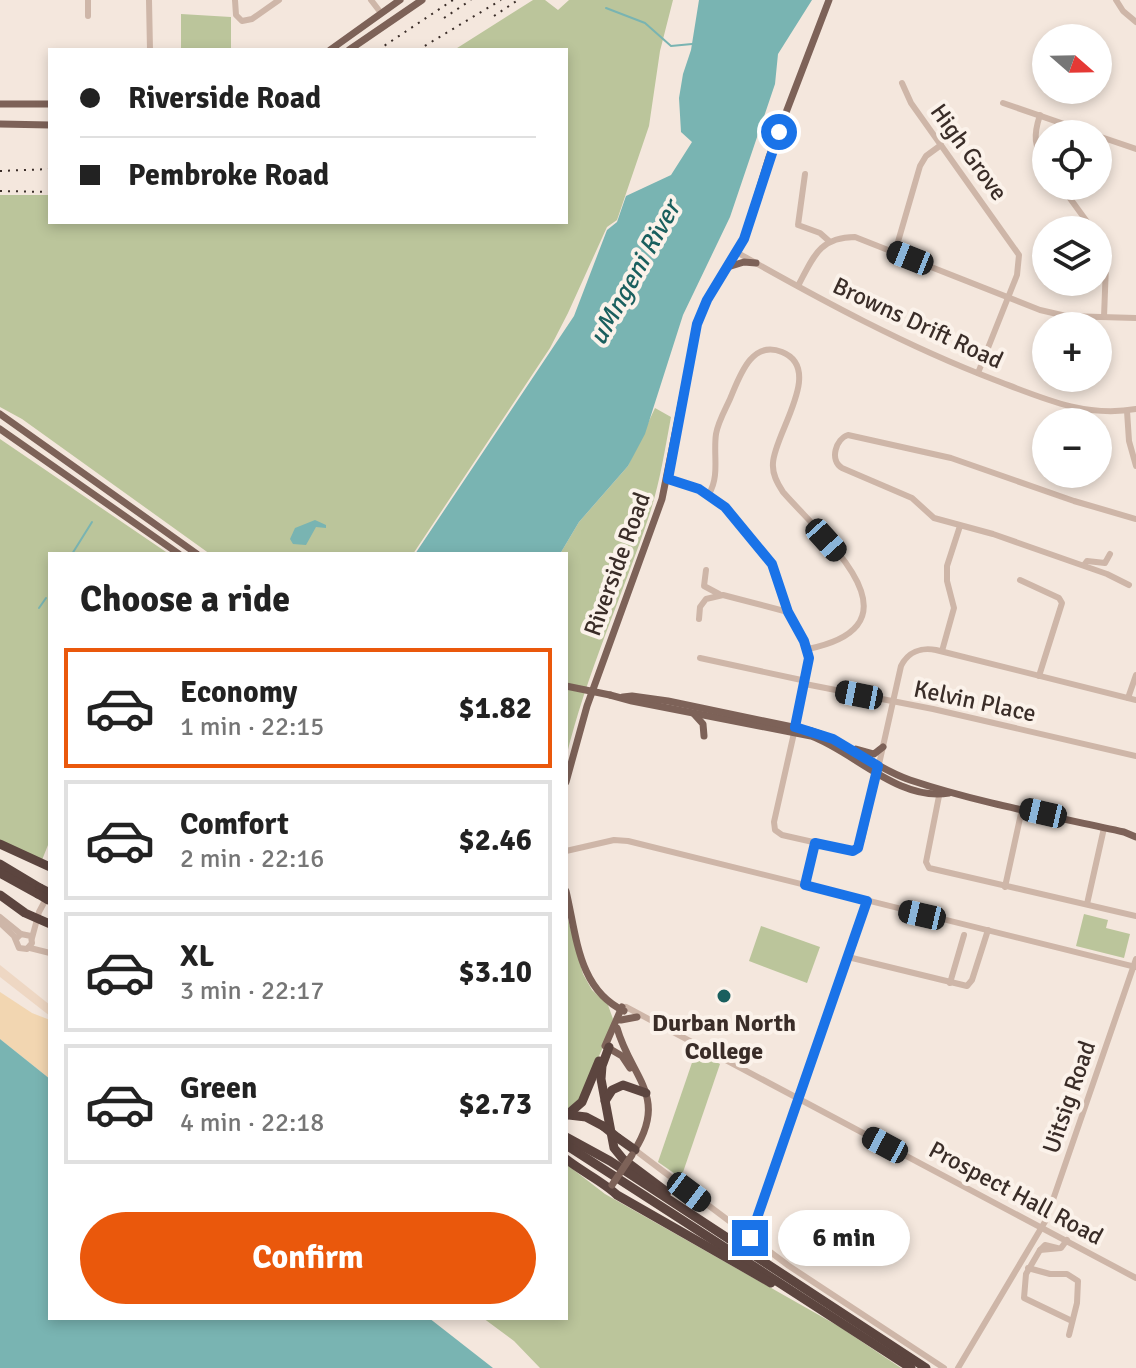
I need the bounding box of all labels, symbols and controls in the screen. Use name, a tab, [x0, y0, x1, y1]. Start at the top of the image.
north arrow	[1032, 24, 1112, 104]
map controls	[1032, 24, 1112, 488]
text: Riverside Road	[128, 80, 321, 117]
street label: High Grove	[924, 98, 1014, 206]
route start	[761, 114, 797, 150]
button: locate	[1032, 120, 1112, 200]
text: Pembroke Road	[128, 157, 329, 194]
water label: uMngeni River	[582, 192, 689, 351]
button: layers	[1032, 216, 1112, 296]
car	[883, 238, 937, 278]
street label: Browns Drift Road	[828, 270, 1008, 376]
button: +	[1032, 312, 1112, 392]
button: −	[1032, 408, 1112, 488]
street label: Riverside Road	[577, 488, 657, 640]
car	[801, 514, 851, 566]
text: Choose a ride	[80, 577, 290, 622]
icon: car	[84, 672, 156, 744]
street label: Kelvin Place	[911, 673, 1039, 729]
text: Economy	[180, 674, 297, 711]
car	[833, 679, 885, 711]
text: $1.82	[459, 690, 532, 727]
text: 1 min · 22:15	[180, 711, 324, 743]
car	[1017, 796, 1069, 830]
icon: car	[84, 804, 156, 876]
text: Comfort	[180, 806, 289, 843]
text: $2.46	[459, 822, 532, 859]
text: 2 min · 22:16	[180, 843, 324, 875]
car	[896, 898, 948, 932]
icon: car	[84, 936, 156, 1008]
text: XL	[180, 938, 214, 975]
text: $3.10	[459, 954, 532, 991]
text: 3 min · 22:17	[180, 975, 324, 1007]
marker: Durban North College	[715, 987, 733, 1005]
place label: Durban North College	[652, 1008, 796, 1066]
street label: Uitsig Road	[1036, 1037, 1102, 1157]
icon: car	[84, 1068, 156, 1140]
text: Green	[180, 1070, 257, 1107]
text: $2.73	[459, 1086, 532, 1123]
text: 4 min · 22:18	[180, 1107, 324, 1139]
car	[858, 1123, 912, 1167]
street label: Prospect Hall Road	[924, 1134, 1108, 1252]
car	[663, 1168, 715, 1216]
callout: 6 min	[778, 1210, 910, 1266]
button: Confirm	[80, 1212, 536, 1304]
route end	[732, 1220, 768, 1256]
text: 6 min	[813, 1222, 875, 1254]

